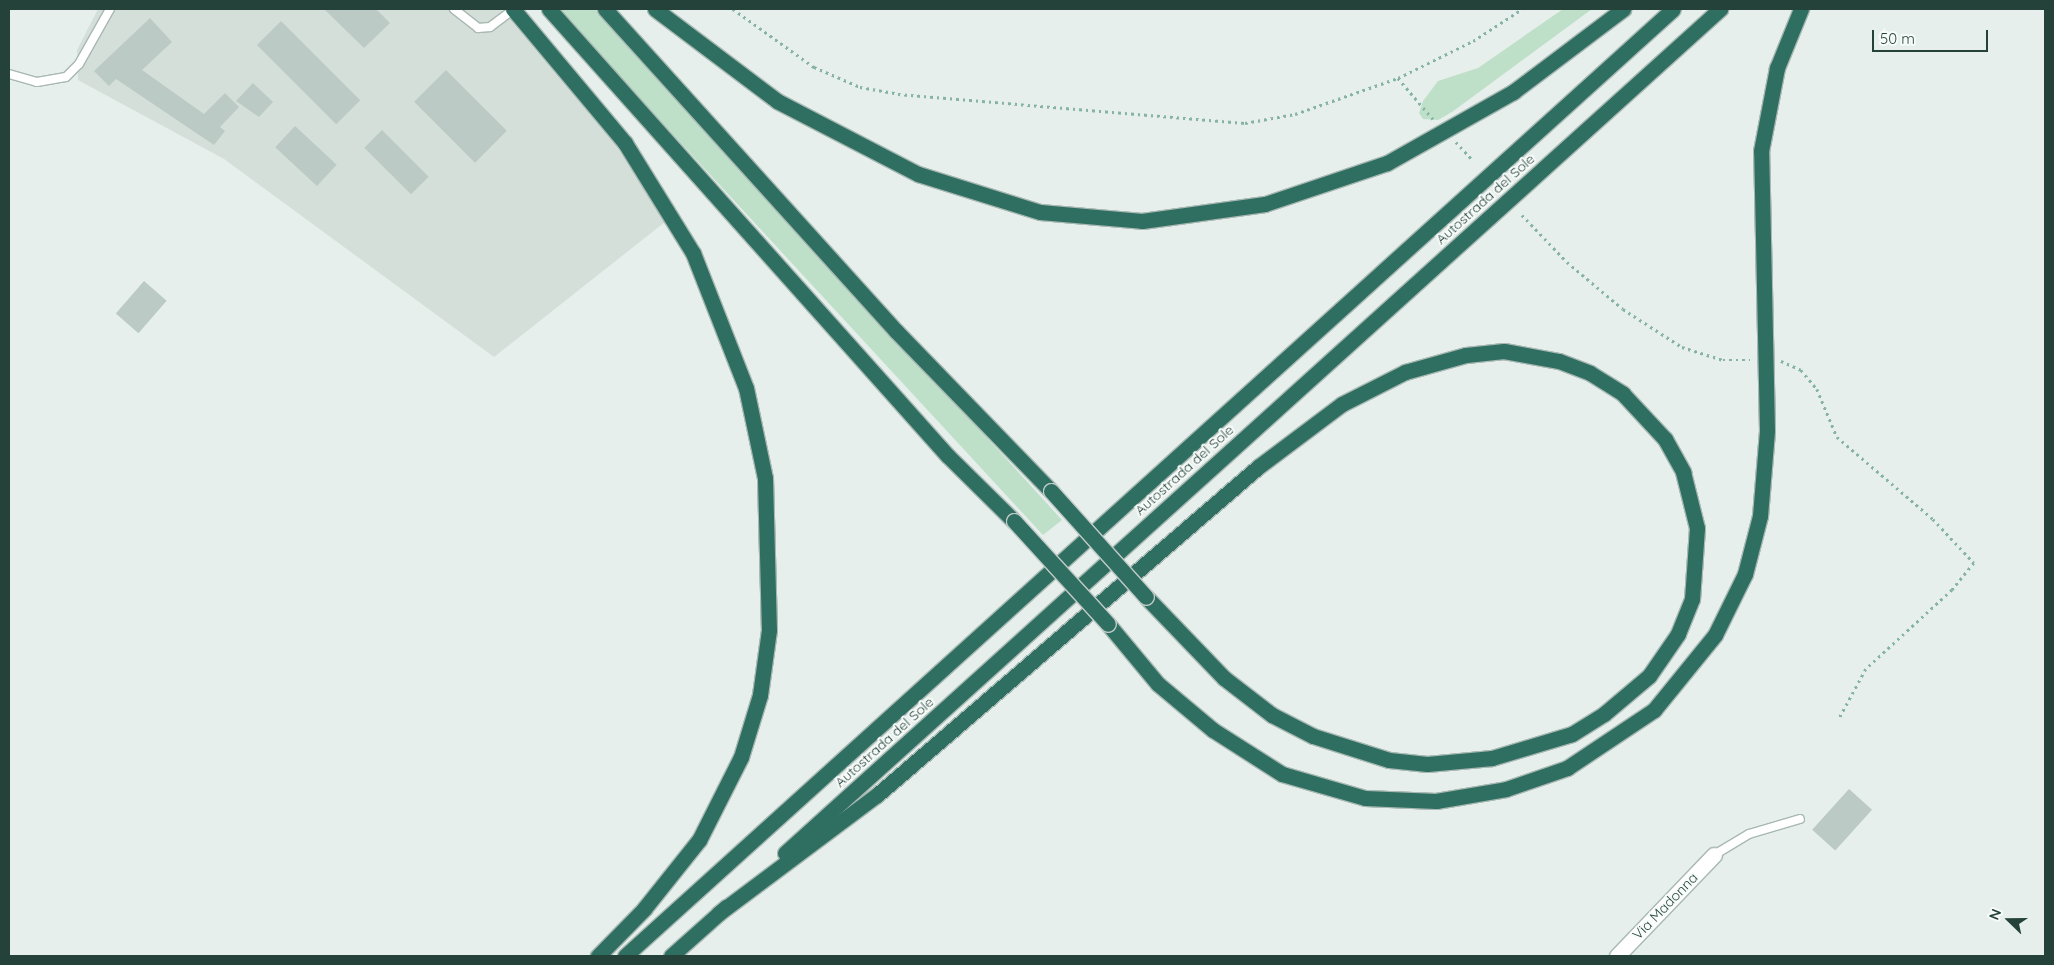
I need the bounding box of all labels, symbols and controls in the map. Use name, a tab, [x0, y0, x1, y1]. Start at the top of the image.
scale bar	[1874, 20, 1990, 52]
text: 50 m	[1880, 29, 1915, 48]
street label: Autostrada del Sole	[1432, 150, 1538, 248]
street label: Autostrada del Sole	[1131, 421, 1237, 519]
street label: Autostrada del Sole	[831, 693, 937, 791]
street label: Via Madonna	[1629, 869, 1701, 943]
north arrow	[1984, 895, 2034, 945]
text: N	[1985, 906, 2005, 923]

